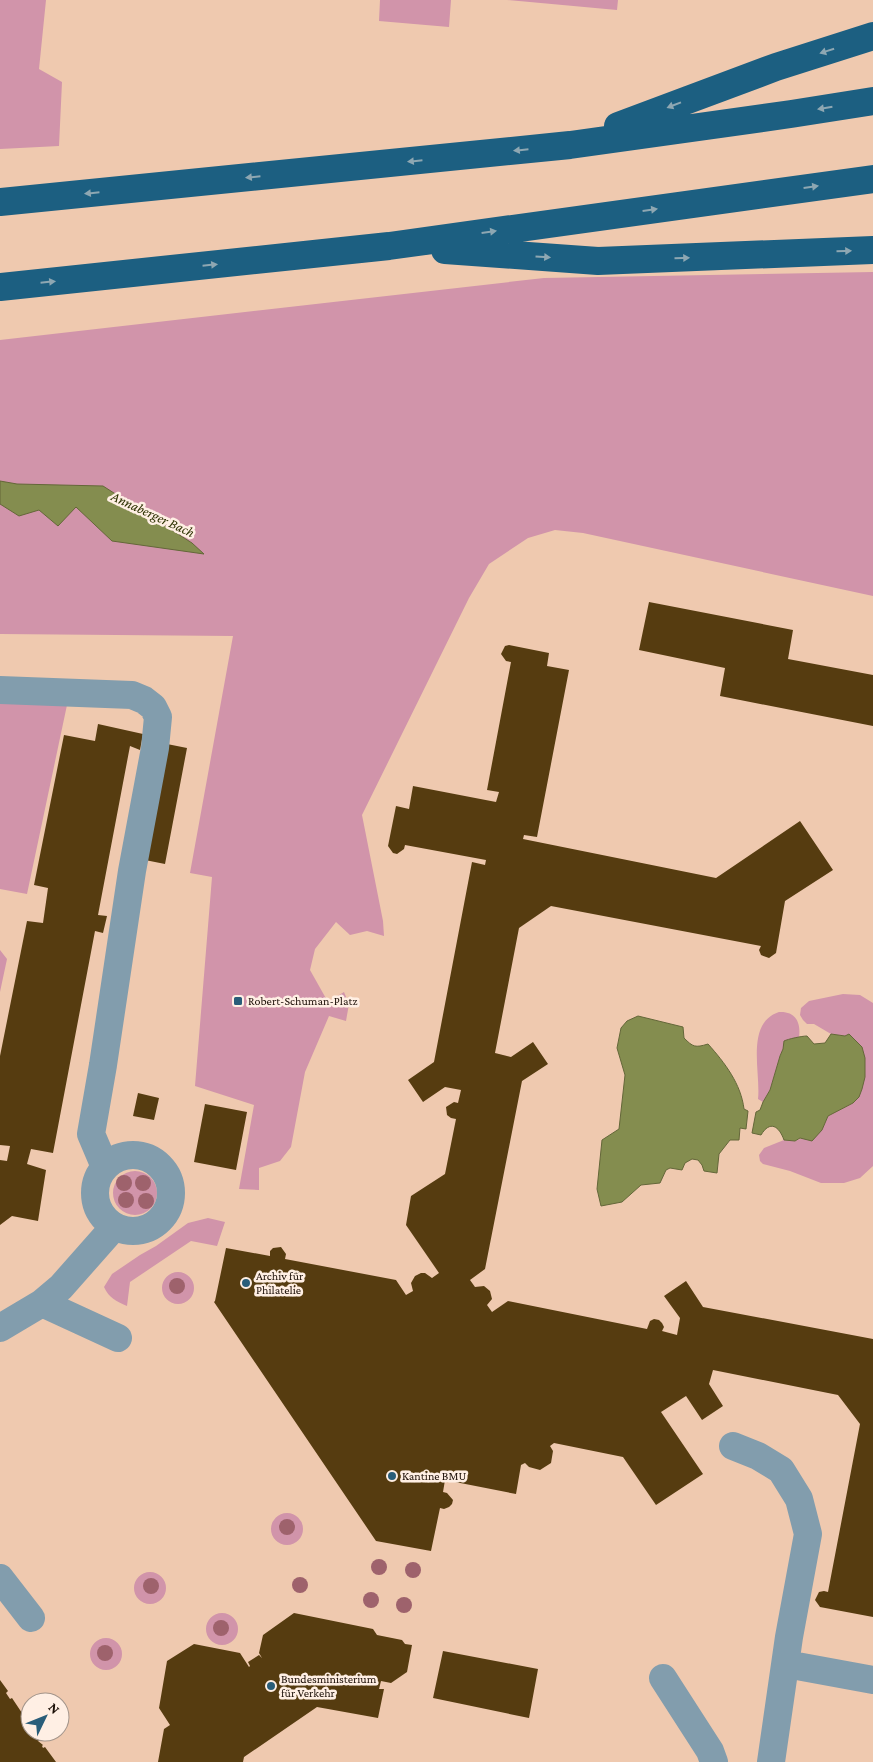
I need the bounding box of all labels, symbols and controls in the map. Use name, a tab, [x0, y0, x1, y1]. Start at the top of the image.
one-way arrow	[819, 47, 834, 55]
one-way arrow	[666, 102, 681, 110]
one-way arrow	[817, 105, 833, 113]
one-way arrow	[513, 146, 529, 154]
one-way arrow	[407, 157, 423, 165]
one-way arrow	[245, 173, 261, 181]
one-way arrow	[804, 183, 820, 191]
one-way arrow	[83, 189, 99, 197]
one-way arrow	[643, 206, 659, 214]
one-way arrow	[482, 228, 498, 236]
one-way arrow	[837, 247, 853, 255]
one-way arrow	[535, 253, 551, 261]
one-way arrow	[674, 253, 690, 261]
one-way arrow	[202, 261, 218, 269]
one-way arrow	[41, 278, 57, 286]
water label: Annaberger Bach	[108, 487, 197, 540]
place label: Robert-Schuman-Platz	[248, 994, 358, 1008]
marker: Robert-Schuman-Platz	[232, 995, 244, 1007]
place label: Archiv für Philatelie	[256, 1269, 304, 1297]
marker: Archiv für Philatelie	[240, 1277, 252, 1289]
place label: Kantine BMU	[402, 1469, 466, 1483]
marker: Kantine BMU	[386, 1470, 398, 1482]
place label: Bundesministerium für Verkehr	[281, 1672, 377, 1700]
marker: Bundesministerium für Verkehr	[265, 1680, 277, 1692]
north arrow	[20, 1692, 70, 1742]
text: N	[45, 1699, 64, 1717]

